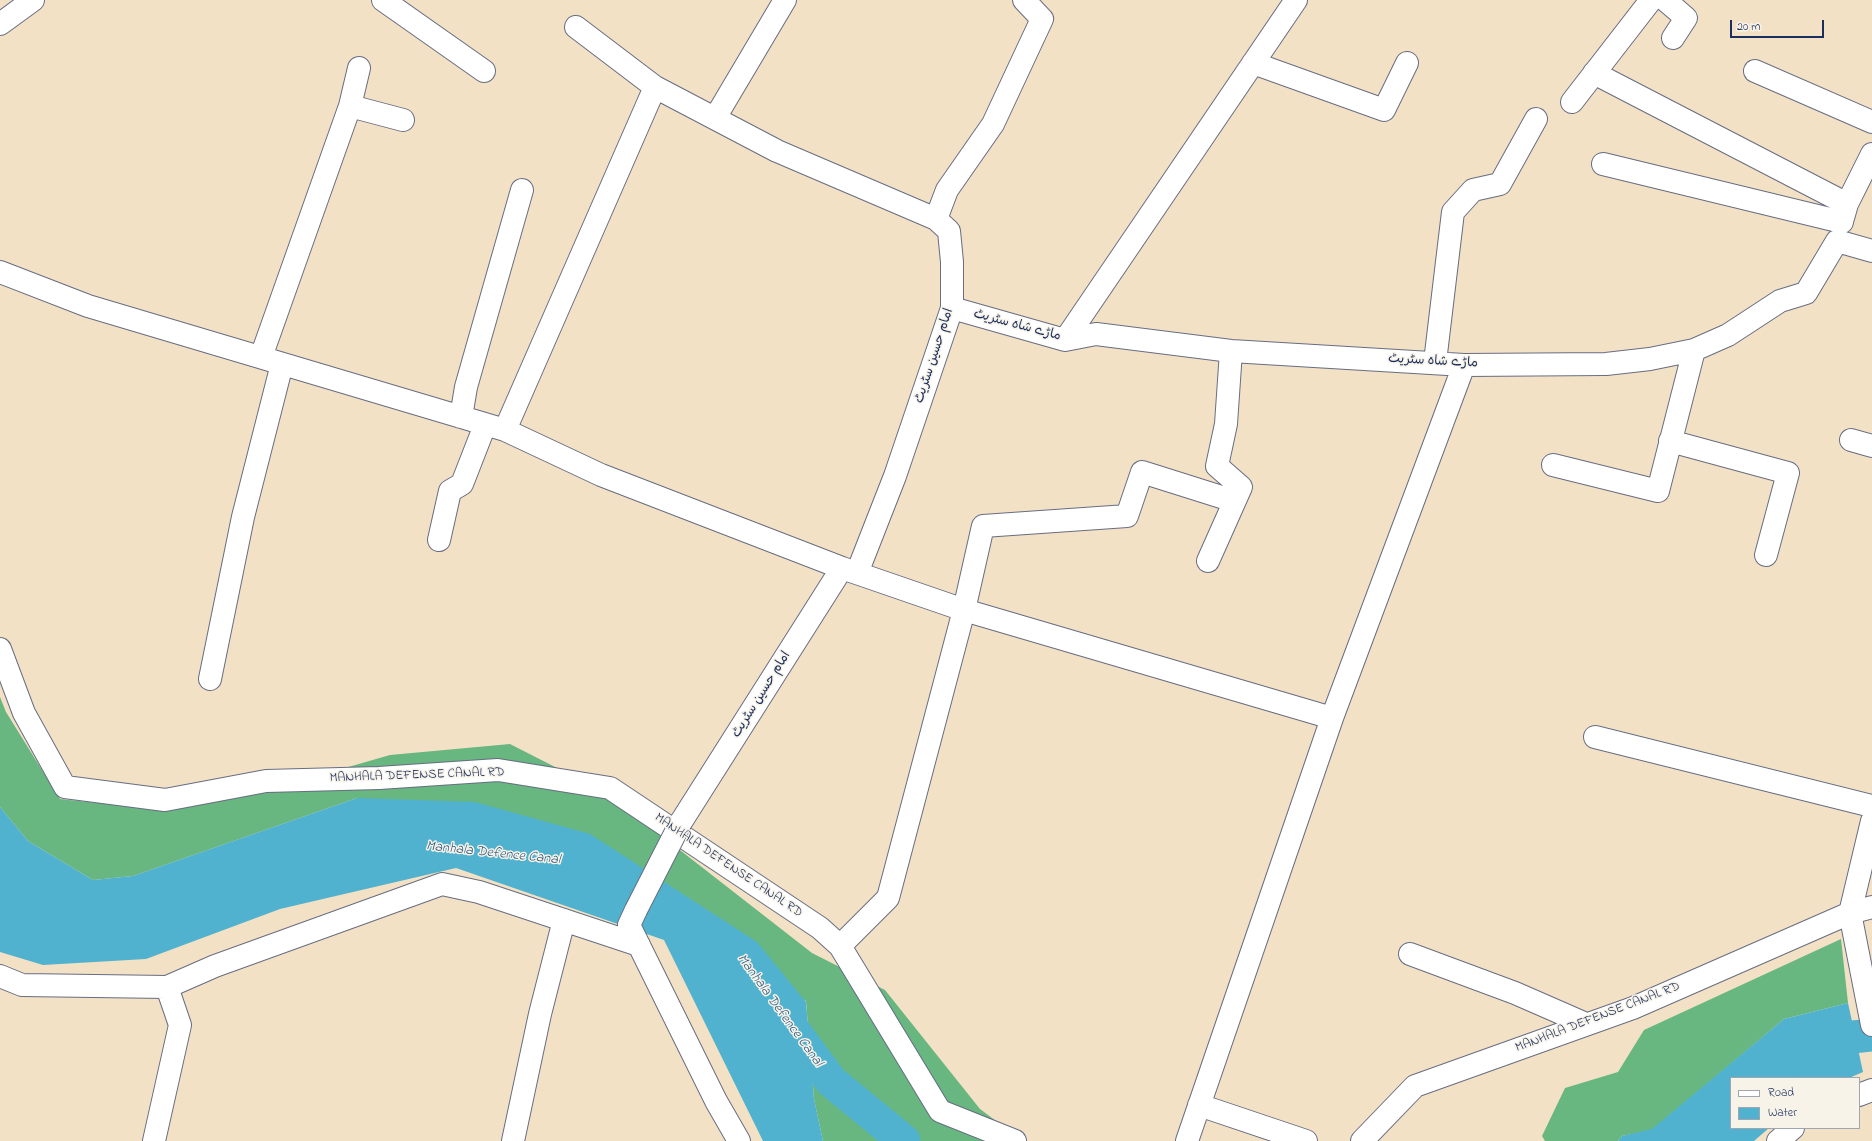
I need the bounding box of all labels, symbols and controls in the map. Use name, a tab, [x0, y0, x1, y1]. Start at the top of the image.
scale bar	[1732, 12, 1826, 38]
text: 20 m	[1737, 18, 1760, 36]
street label: امام حسین سٹریٹ	[912, 307, 958, 405]
street label: ماڑے شاہ سٹریٹ	[972, 307, 1062, 345]
street label: ماڑے شاہ سٹریٹ	[1388, 352, 1478, 372]
street label: امام حسین سٹریٹ	[729, 649, 795, 741]
street label: MANHALA DEFENSE CANAL RD	[329, 765, 505, 787]
street label: MANHALA DEFENSE CANAL RD	[651, 811, 805, 921]
water label: Manhala Defence Canal	[425, 839, 561, 869]
water label: Manhala Defence Canal	[733, 952, 825, 1070]
street label: MANHALA DEFENSE CANAL RD	[1514, 979, 1682, 1057]
legend	[1730, 1077, 1860, 1129]
text: Road	[1768, 1084, 1794, 1102]
text: Water	[1768, 1104, 1797, 1122]

